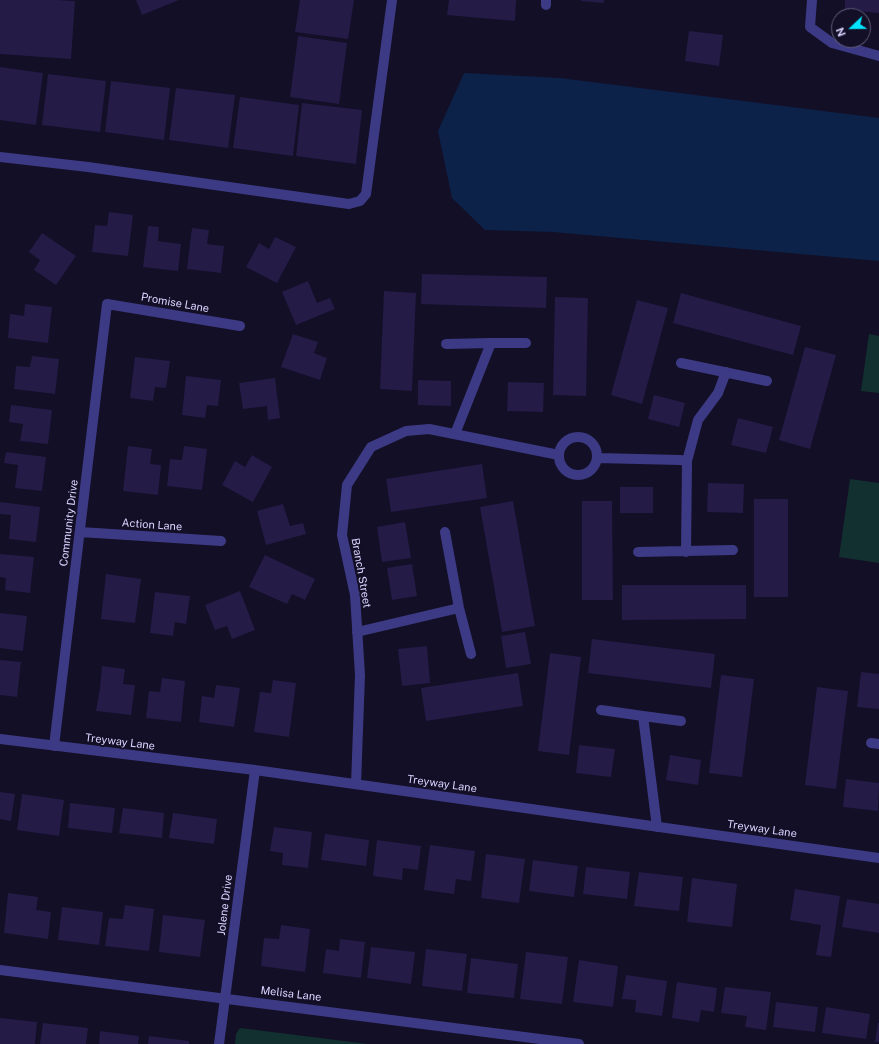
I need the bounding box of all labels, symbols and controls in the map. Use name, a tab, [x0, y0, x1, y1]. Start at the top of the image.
north arrow	[831, 8, 871, 48]
text: N	[834, 26, 848, 38]
street label: Promise Lane	[140, 291, 210, 315]
street label: Community Drive	[57, 479, 81, 567]
street label: Action Lane	[121, 516, 183, 534]
street label: Branch Street	[348, 537, 374, 609]
street label: Treyway Lane	[84, 731, 156, 753]
street label: Treyway Lane	[406, 773, 478, 795]
street label: Treyway Lane	[726, 818, 798, 840]
street label: Jolene Drive	[215, 874, 235, 936]
street label: Melisa Lane	[260, 984, 322, 1004]

